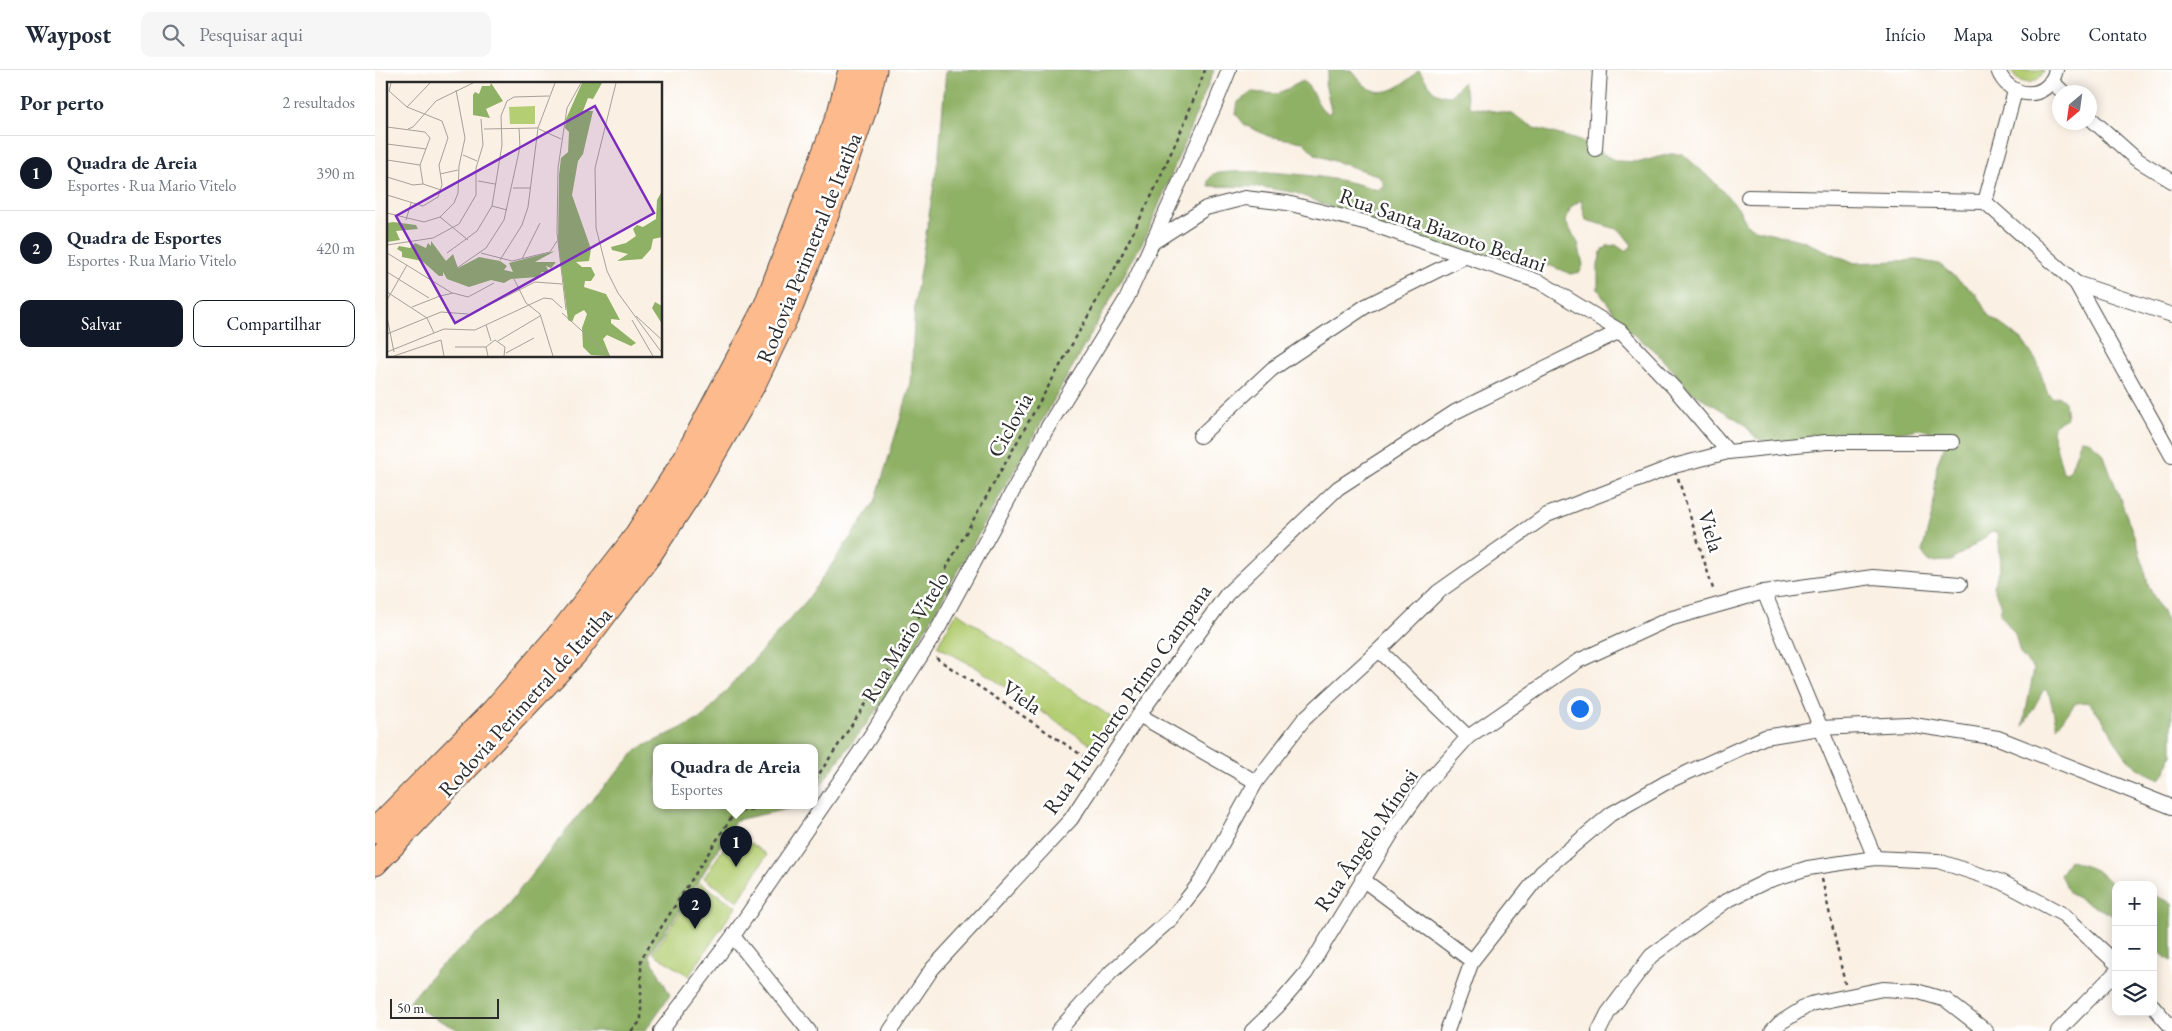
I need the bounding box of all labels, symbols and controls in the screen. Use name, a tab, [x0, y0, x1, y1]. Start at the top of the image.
search box	[141, 12, 491, 57]
text: Waypost	[25, 19, 111, 50]
icon: search	[159, 21, 187, 49]
text: Pesquisar aqui	[199, 22, 303, 47]
text: Início	[1885, 23, 1926, 46]
text: Mapa	[1954, 23, 1993, 46]
text: Sobre	[2021, 23, 2060, 46]
text: Contato	[2088, 23, 2147, 46]
inset map	[387, 82, 663, 358]
north arrow	[2052, 85, 2097, 130]
text: Por perto	[20, 89, 104, 116]
text: 2 resultados	[283, 92, 355, 113]
street label: Rodovia Perimetral de Itatiba	[749, 128, 869, 368]
text: Quadra de Areia	[67, 150, 197, 175]
text: 1	[32, 163, 40, 184]
text: 390 m	[316, 163, 355, 184]
text: Esportes · Rua Mario Vitelo	[67, 175, 236, 196]
street label: Rua Santa Biazoto Bedani	[1336, 181, 1550, 279]
text: Quadra de Esportes	[67, 225, 222, 250]
text: 2	[32, 238, 40, 259]
text: 420 m	[316, 238, 355, 259]
text: Esportes · Rua Mario Vitelo	[67, 250, 236, 271]
button: Salvar	[20, 300, 183, 347]
button: Compartilhar	[193, 300, 355, 347]
street label: Ciclovia	[980, 387, 1040, 462]
street label: Viela	[1691, 506, 1731, 556]
street label: Rua Mario Vitelo	[854, 566, 956, 708]
street label: Rua Humberto Primo Campana	[1036, 578, 1218, 820]
street label: Rodovia Perimetral de Itatiba	[432, 601, 618, 803]
street label: Viela	[996, 673, 1048, 721]
your location	[1567, 696, 1593, 722]
popup	[653, 744, 818, 809]
text: Quadra de Areia	[670, 754, 801, 779]
street label: Rua Ângelo Minosi	[1308, 763, 1424, 917]
text: Esportes	[670, 779, 723, 800]
pin: 1	[720, 826, 752, 867]
map controls	[2112, 881, 2157, 1016]
button: +	[2112, 881, 2157, 926]
pin: 2	[679, 888, 711, 929]
button: −	[2112, 926, 2157, 971]
button: layers	[2112, 971, 2157, 1016]
scale bar	[390, 996, 499, 1019]
text: 50 m	[397, 999, 424, 1017]

